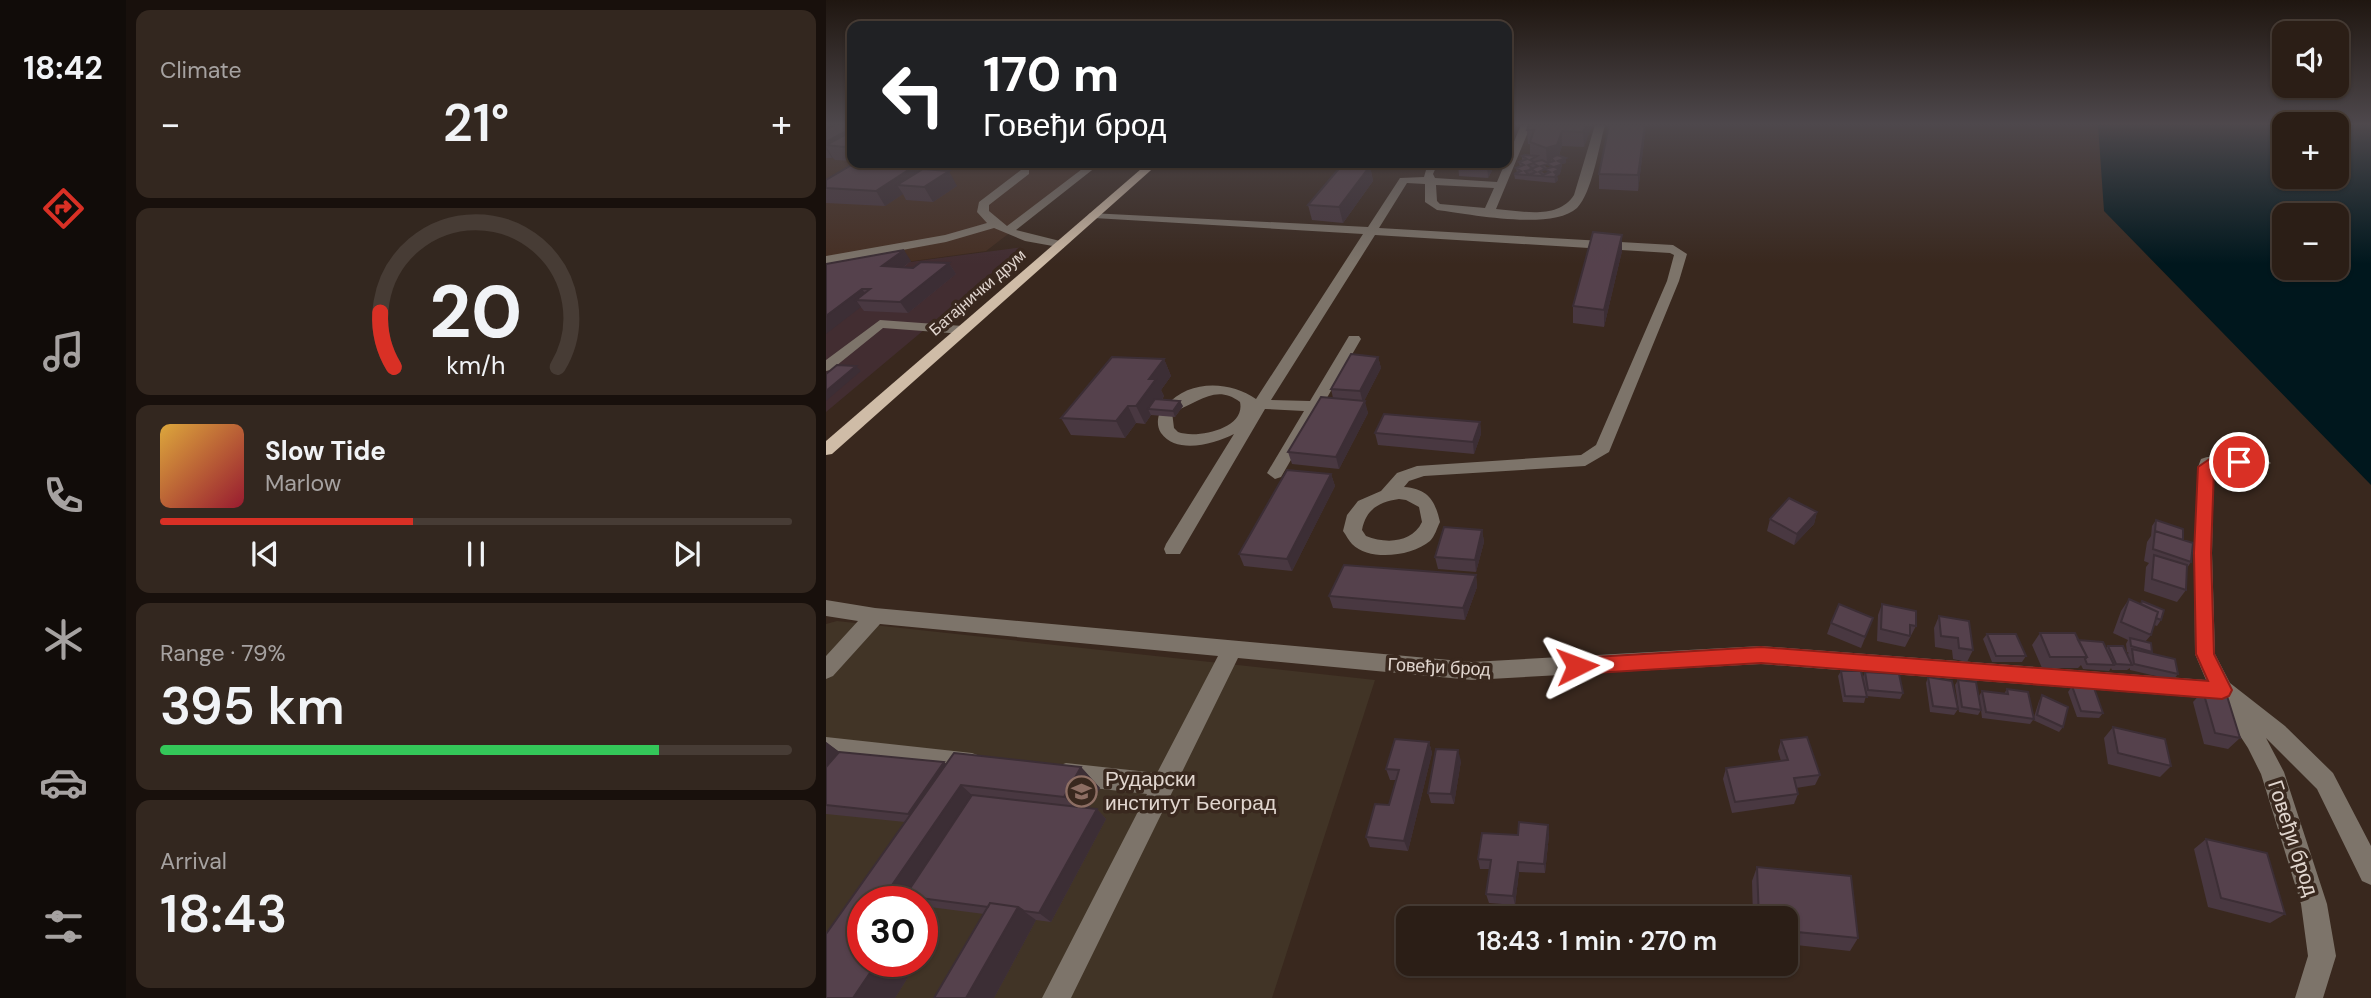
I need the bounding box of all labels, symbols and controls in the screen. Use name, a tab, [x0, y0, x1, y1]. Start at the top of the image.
map controls	[2272, 21, 2349, 280]
button: sound	[2272, 21, 2349, 98]
text: 170 m	[983, 42, 1119, 106]
text: 18:42	[23, 47, 103, 89]
icon: left	[868, 49, 959, 140]
text: Climate	[160, 55, 242, 85]
text: 21°	[443, 89, 509, 157]
text: −	[160, 99, 181, 149]
text: +	[771, 99, 792, 149]
text: Говеђи брод	[983, 104, 1167, 146]
button: +	[2272, 112, 2349, 189]
icon: directions	[39, 184, 88, 233]
button: −	[2272, 203, 2349, 280]
street label: Батајнички друм	[924, 244, 1030, 340]
text: 20	[430, 266, 522, 361]
icon: music	[39, 327, 88, 376]
text: km/h	[446, 349, 506, 382]
pin	[2209, 432, 2269, 492]
text: Slow Tide	[265, 434, 386, 468]
icon: arrive	[2220, 443, 2258, 481]
text: Marlow	[265, 468, 341, 498]
icon: phone	[39, 471, 88, 520]
icon: previous	[246, 535, 284, 573]
icon: pause	[457, 535, 495, 573]
icon: next	[668, 535, 706, 573]
icon: climate	[39, 615, 88, 664]
position arrow	[1540, 629, 1614, 703]
text: Range · 79%	[160, 638, 286, 668]
street label: Говеђи брод	[1387, 652, 1492, 682]
text: 395 km	[160, 672, 345, 740]
icon: car	[39, 758, 88, 807]
place label: Рударски институт Београд	[1105, 765, 1276, 817]
school or university icon: Рударски институт Београд	[1065, 774, 1099, 808]
street label: Говеђи брод	[2261, 776, 2325, 900]
text: Arrival	[160, 846, 227, 876]
text: 18:43	[160, 880, 287, 948]
speed limit sign: 30	[847, 886, 938, 977]
icon: filters	[39, 902, 88, 951]
text: 18:43 · 1 min · 270 m	[1477, 924, 1717, 958]

